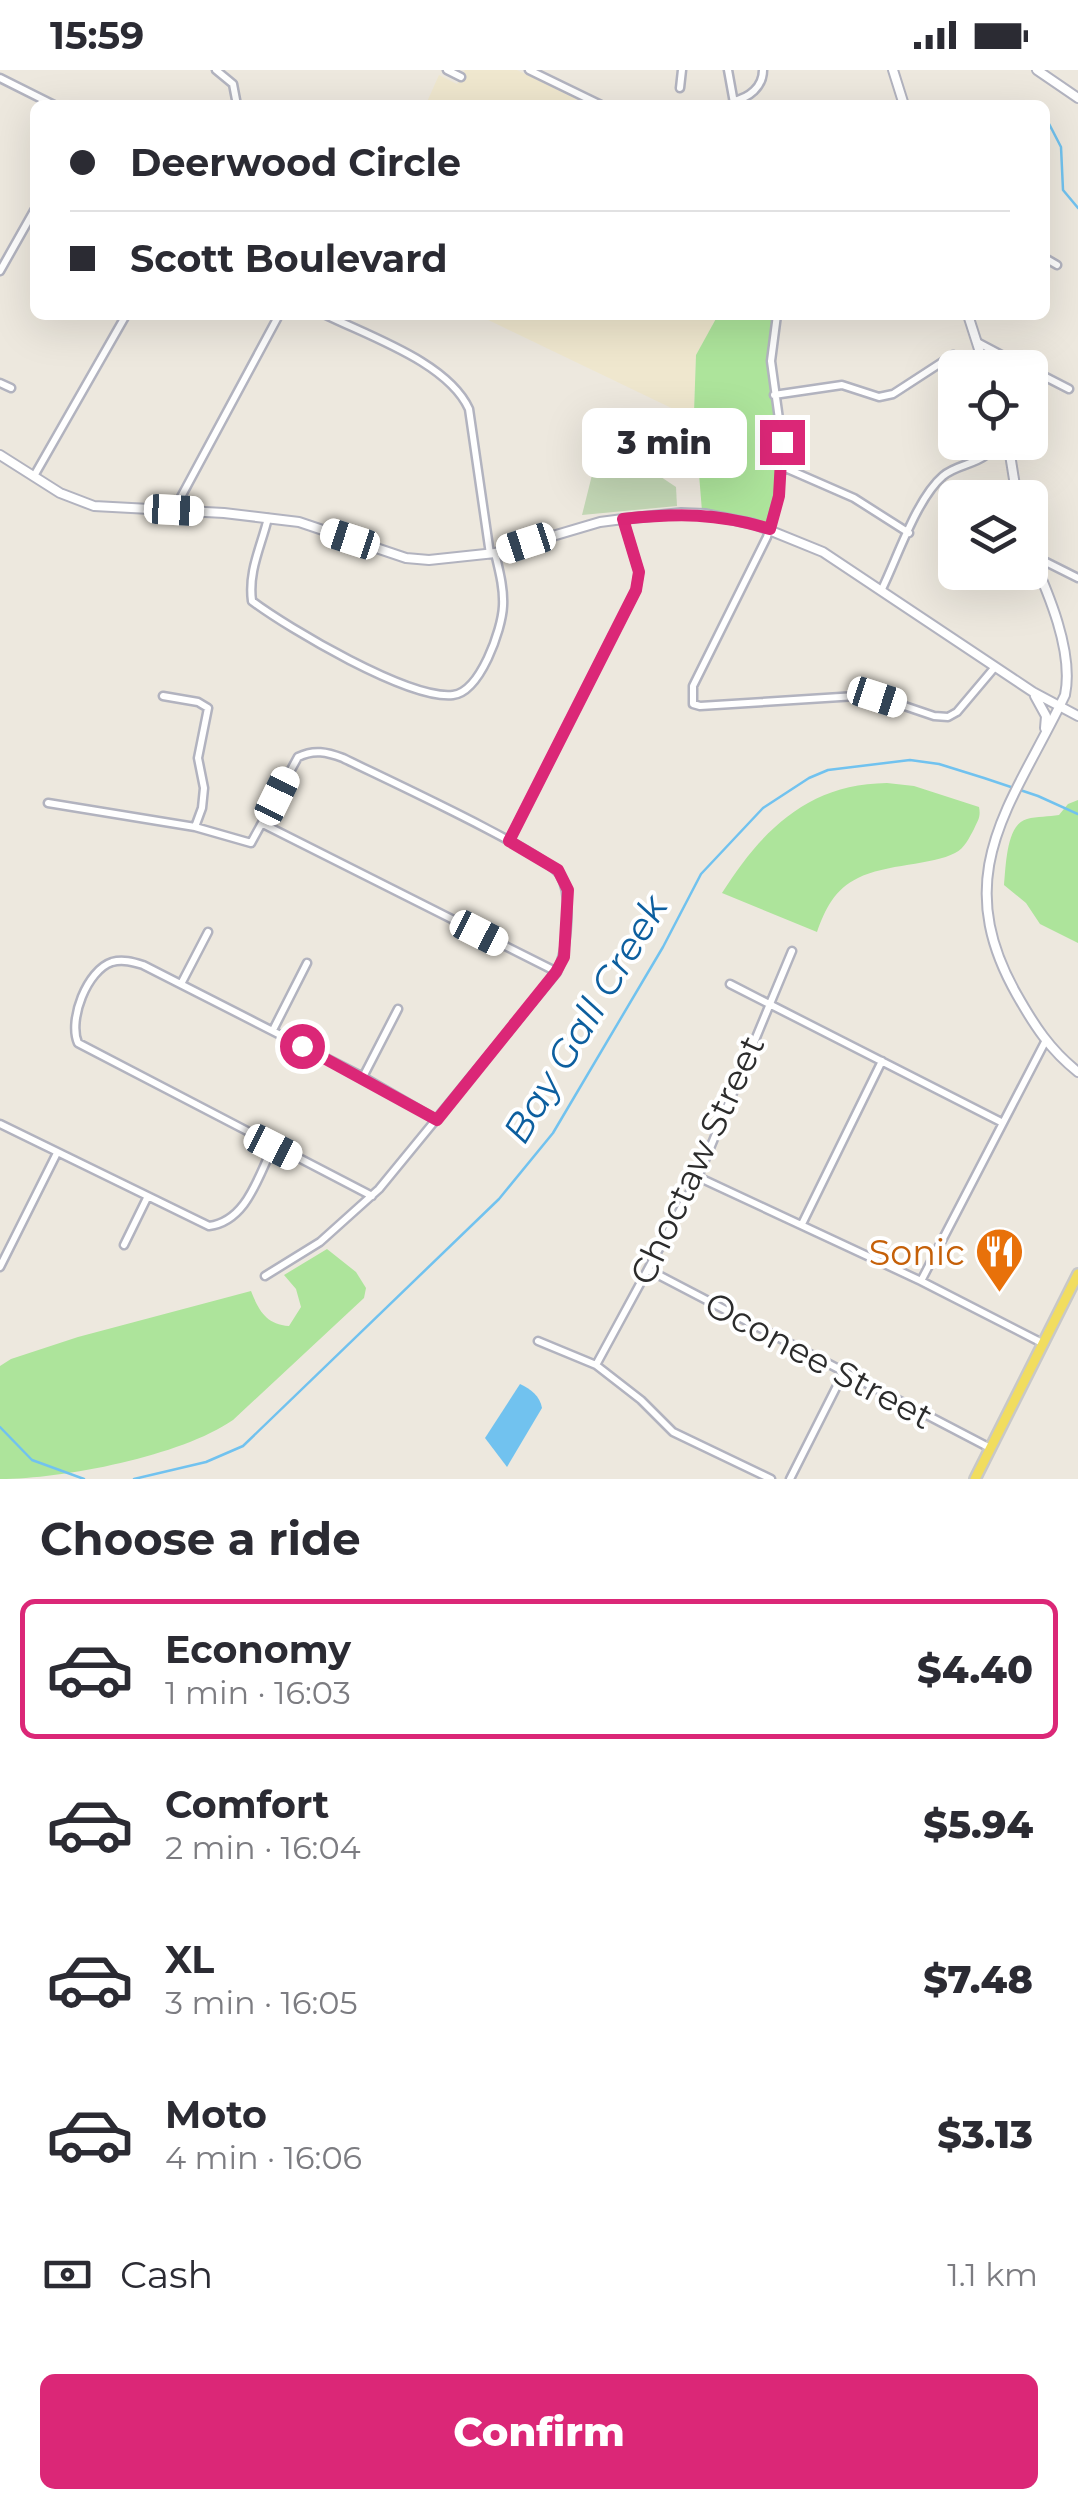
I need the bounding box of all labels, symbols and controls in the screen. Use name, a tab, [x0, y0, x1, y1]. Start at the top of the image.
text: 15:59	[50, 12, 144, 59]
text: Deerwood Circle	[130, 139, 461, 186]
text: Scott Boulevard	[130, 235, 448, 282]
map controls	[938, 350, 1048, 590]
button: locate	[938, 350, 1048, 460]
callout: 3 min	[582, 407, 747, 477]
route end	[760, 420, 805, 465]
text: 3 min	[617, 423, 712, 462]
button: layers	[938, 480, 1048, 590]
car	[143, 493, 205, 527]
car	[317, 515, 383, 563]
car	[493, 519, 559, 567]
car	[844, 673, 910, 721]
car	[250, 762, 304, 830]
water label: Bay Gall Creek	[493, 885, 678, 1151]
car	[445, 906, 513, 960]
route start	[280, 1024, 325, 1069]
street label: Choctaw Street	[620, 1029, 774, 1291]
car	[239, 1120, 307, 1174]
restaurant icon: Sonic	[974, 1226, 1026, 1294]
place label: Sonic	[869, 1231, 965, 1274]
street label: Oconee Street	[698, 1282, 940, 1438]
text: Choose a ride	[40, 1511, 361, 1566]
icon: car	[45, 1624, 135, 1714]
text: Economy	[165, 1626, 351, 1673]
text: $4.40	[917, 1646, 1033, 1693]
text: 1 min · 16:03	[165, 1673, 351, 1712]
icon: car	[45, 1779, 135, 1869]
text: Comfort	[165, 1781, 329, 1828]
text: $5.94	[923, 1801, 1033, 1848]
text: 2 min · 16:04	[165, 1828, 361, 1867]
icon: car	[45, 1934, 135, 2024]
text: XL	[165, 1936, 214, 1983]
text: $7.48	[923, 1956, 1033, 2003]
text: 3 min · 16:05	[165, 1983, 358, 2022]
icon: car	[45, 2089, 135, 2179]
text: Moto	[165, 2091, 267, 2138]
text: $3.13	[937, 2111, 1033, 2158]
text: 4 min · 16:06	[165, 2138, 362, 2177]
icon: cash	[40, 2247, 95, 2302]
text: Cash	[120, 2251, 213, 2298]
text: 1.1 km	[947, 2255, 1038, 2294]
button: Confirm	[40, 2374, 1038, 2489]

